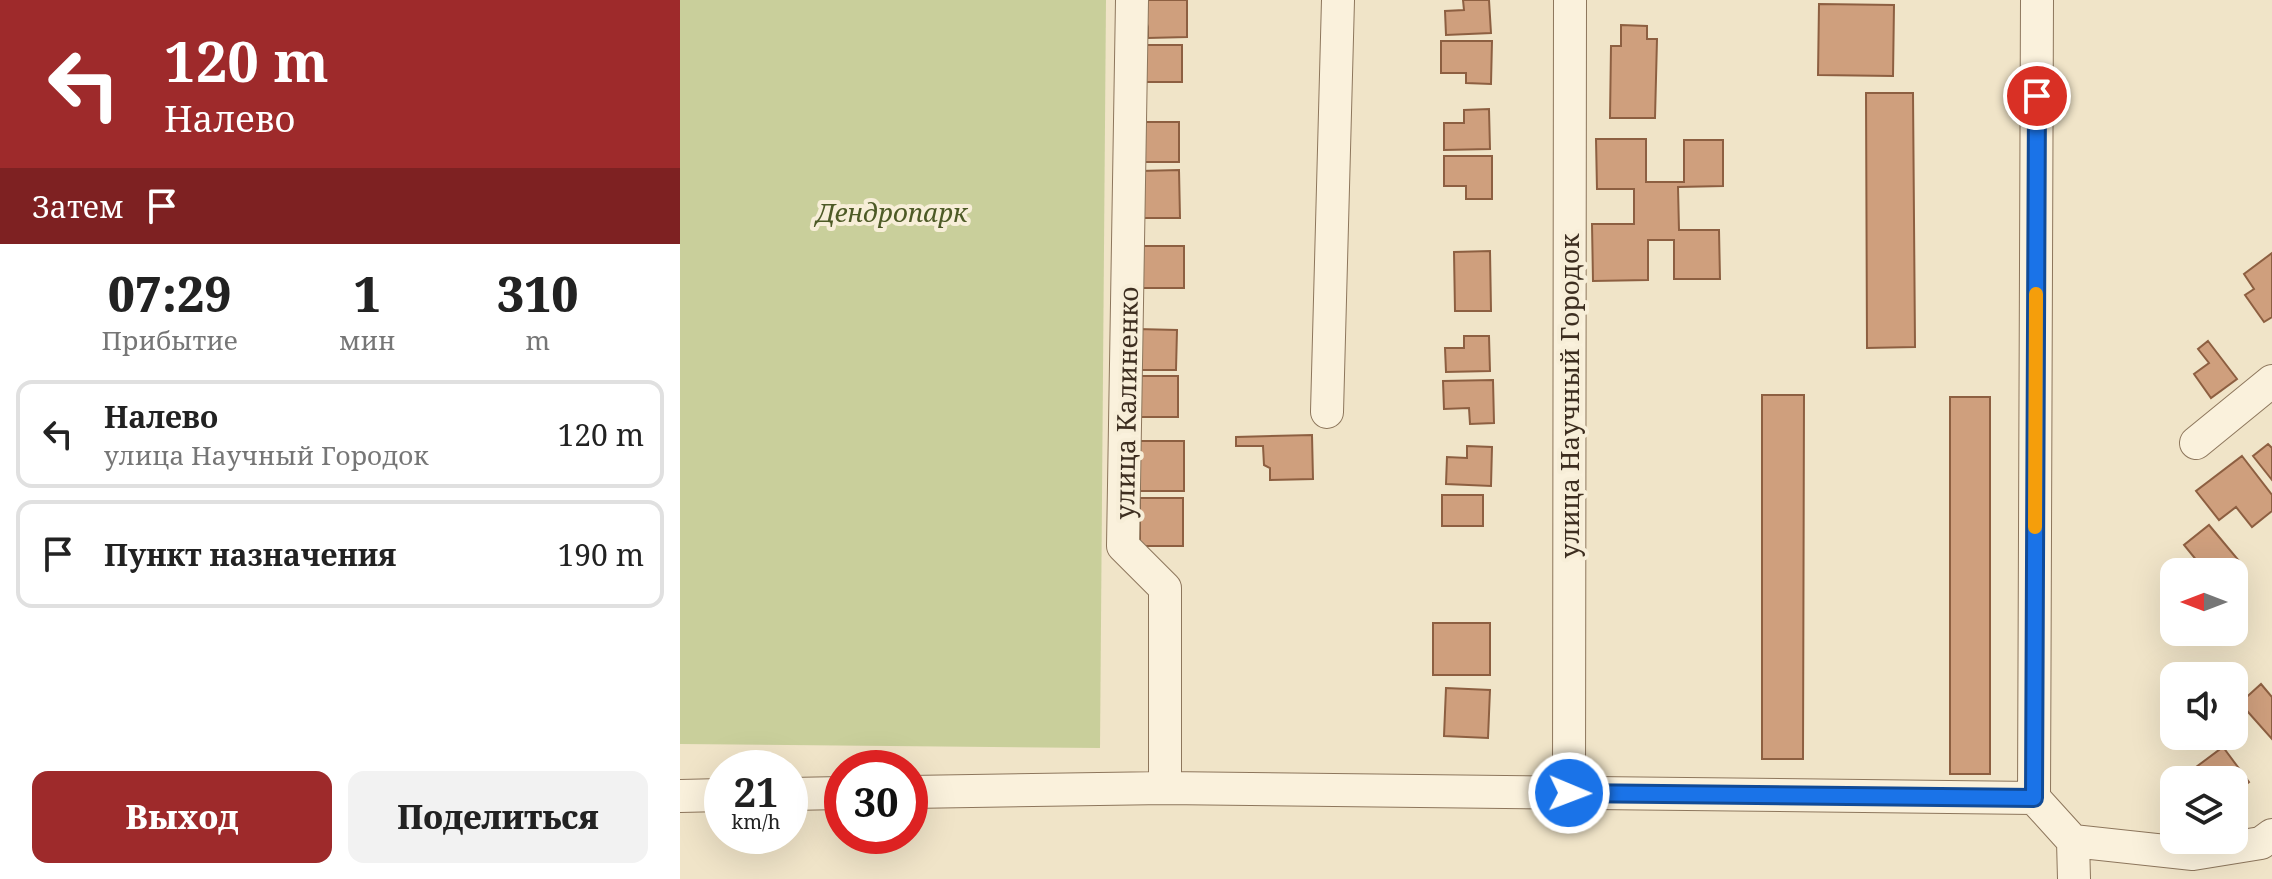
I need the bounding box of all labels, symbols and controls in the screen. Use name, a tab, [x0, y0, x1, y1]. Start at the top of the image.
text: 120 m	[164, 22, 329, 98]
icon: left	[32, 32, 136, 136]
pin	[2003, 62, 2071, 130]
icon: arrive	[2015, 74, 2059, 118]
text: Налево	[164, 94, 295, 143]
icon: arrive	[140, 184, 184, 228]
text: Затем	[32, 186, 124, 227]
park label: Дендропарк	[813, 194, 969, 230]
street label: улица Научный Городок	[1551, 233, 1587, 558]
text: 07:29	[108, 261, 231, 326]
text: 1	[354, 261, 381, 326]
text: 310	[497, 261, 579, 326]
street label: улица Калиненко	[1106, 286, 1146, 520]
text: Прибытие	[101, 322, 238, 358]
text: мин	[339, 322, 396, 358]
text: m	[525, 322, 550, 358]
text: Налево	[104, 396, 218, 437]
icon: left	[36, 412, 80, 456]
text: 120 m	[558, 414, 644, 455]
text: улица Научный Городок	[104, 437, 429, 473]
icon: arrive	[36, 532, 80, 576]
text: Пункт назначения	[104, 534, 396, 575]
text: 190 m	[558, 534, 644, 575]
north arrow	[2160, 558, 2248, 646]
map controls	[2160, 558, 2248, 854]
button: sound	[2160, 662, 2248, 750]
speed limit sign: 30	[824, 750, 928, 854]
position arrow	[1527, 751, 1611, 835]
text: 21	[733, 764, 779, 819]
button: layers	[2160, 766, 2248, 854]
button: Выход	[32, 771, 332, 863]
button: Поделиться	[348, 771, 648, 863]
text: km/h	[731, 808, 781, 835]

